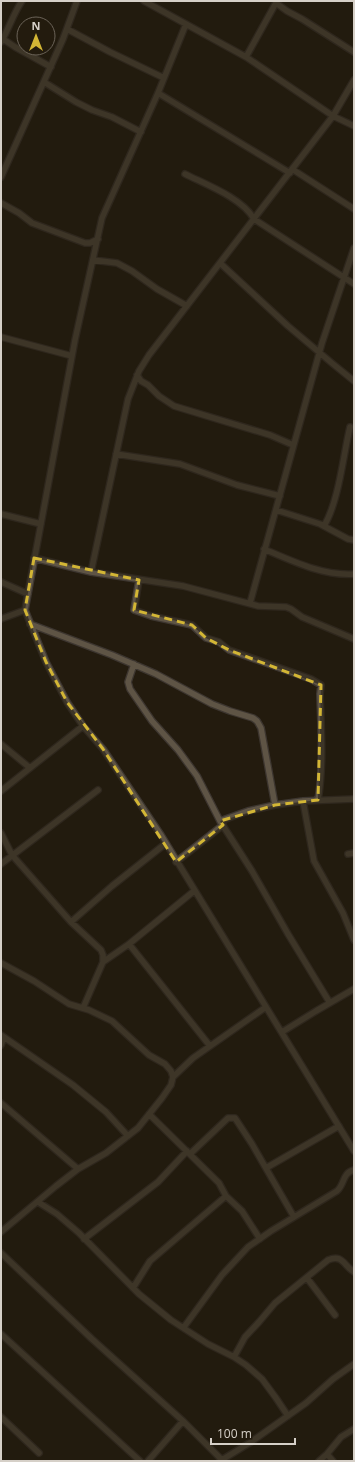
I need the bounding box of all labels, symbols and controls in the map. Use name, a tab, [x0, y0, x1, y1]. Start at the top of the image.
north arrow	[16, 16, 56, 56]
text: N	[32, 18, 40, 33]
scale bar	[211, 1420, 295, 1446]
text: 100 m	[217, 1425, 252, 1442]

